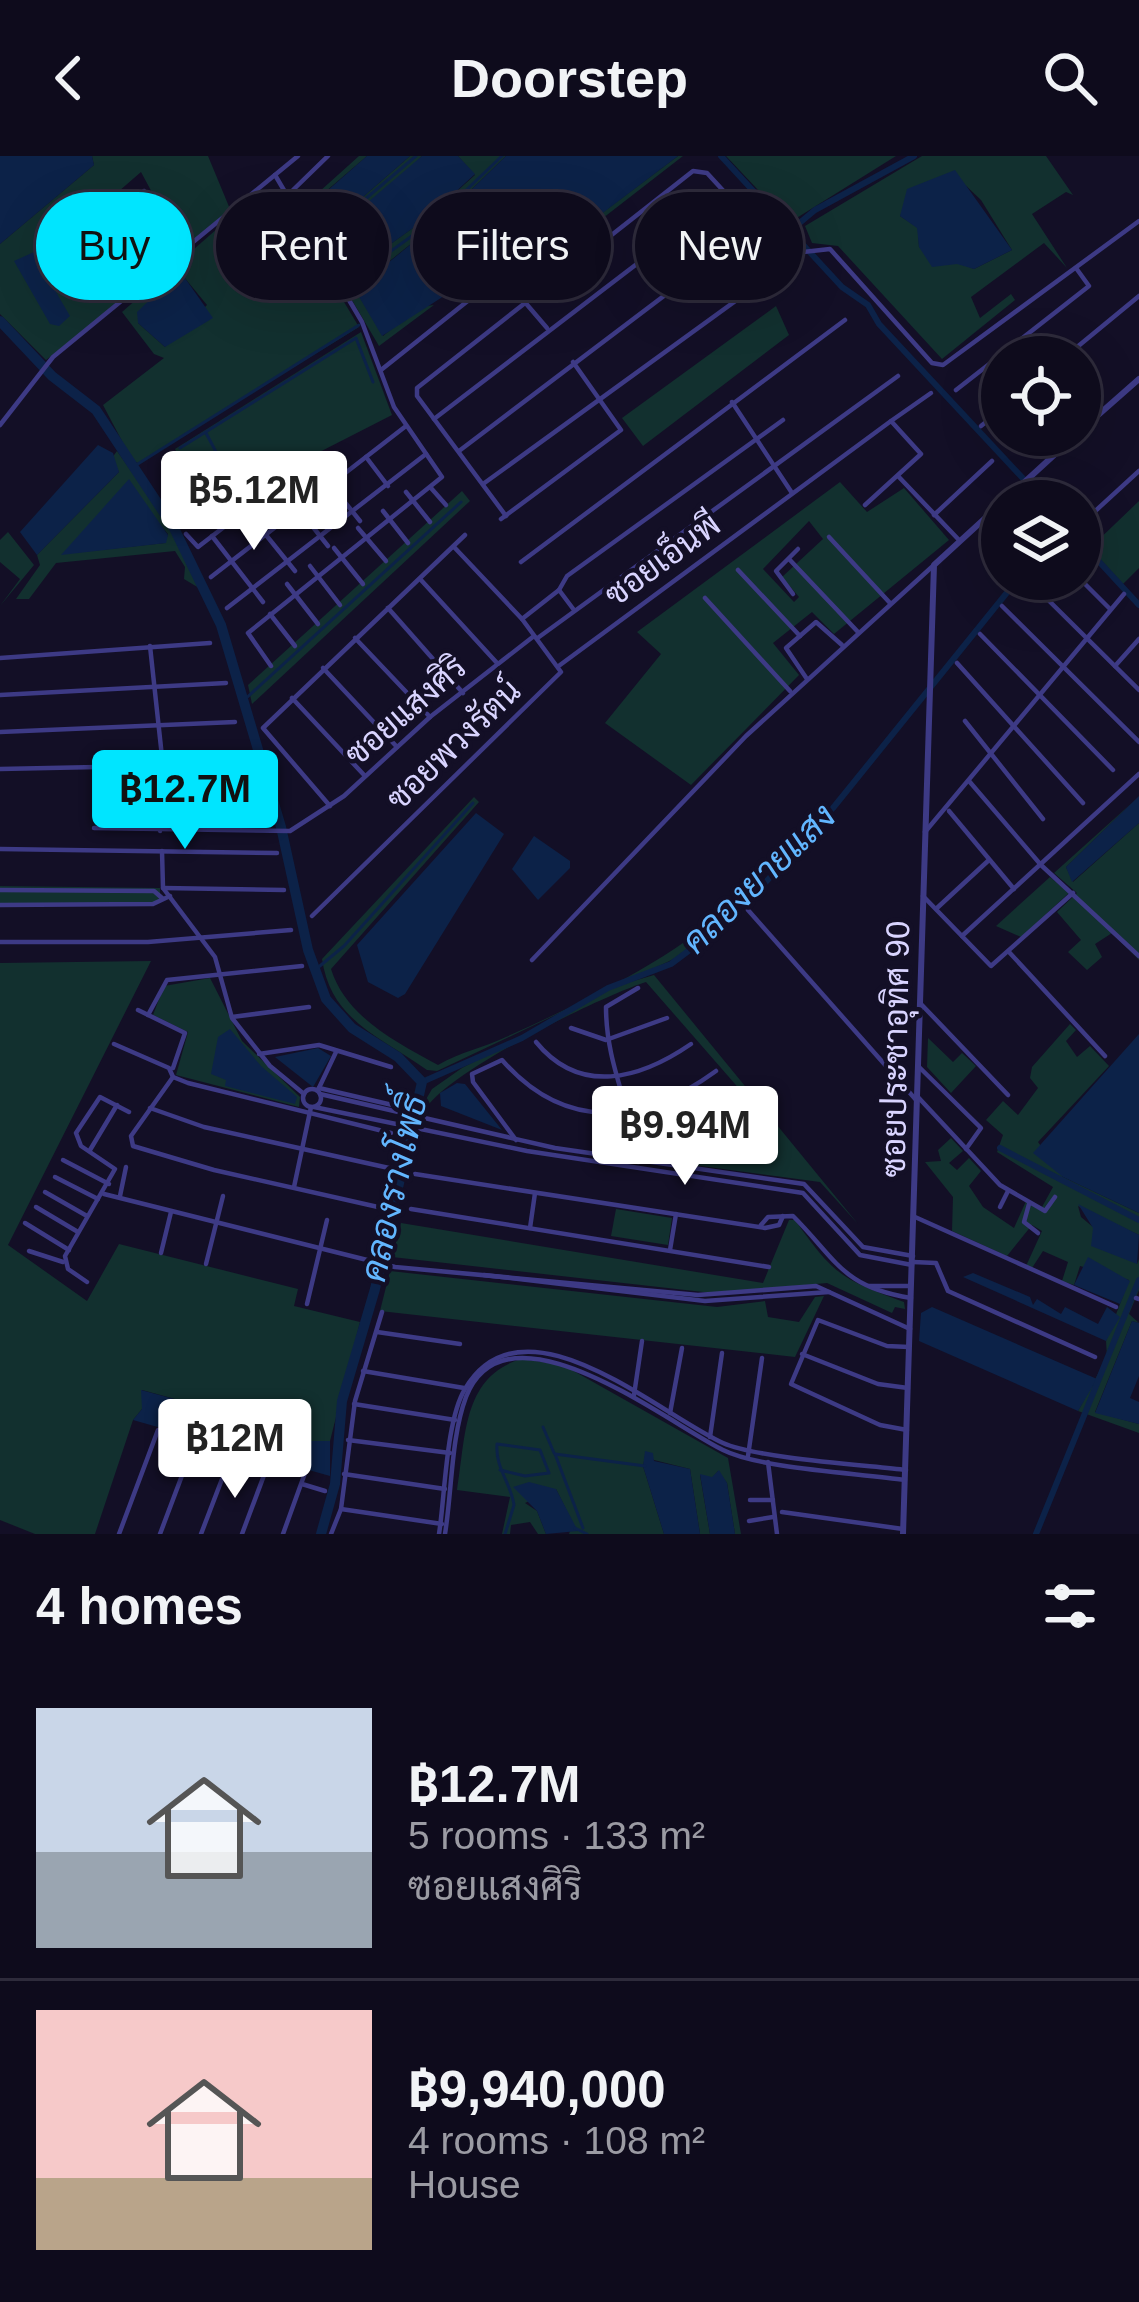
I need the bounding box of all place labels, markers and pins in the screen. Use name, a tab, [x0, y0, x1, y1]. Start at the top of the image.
pin: ฿5.12M	[156, 451, 352, 553]
pin: ฿12.7M	[87, 750, 283, 852]
pin: ฿9.94M	[587, 1086, 783, 1188]
pin: ฿12M	[164, 1399, 306, 1501]

